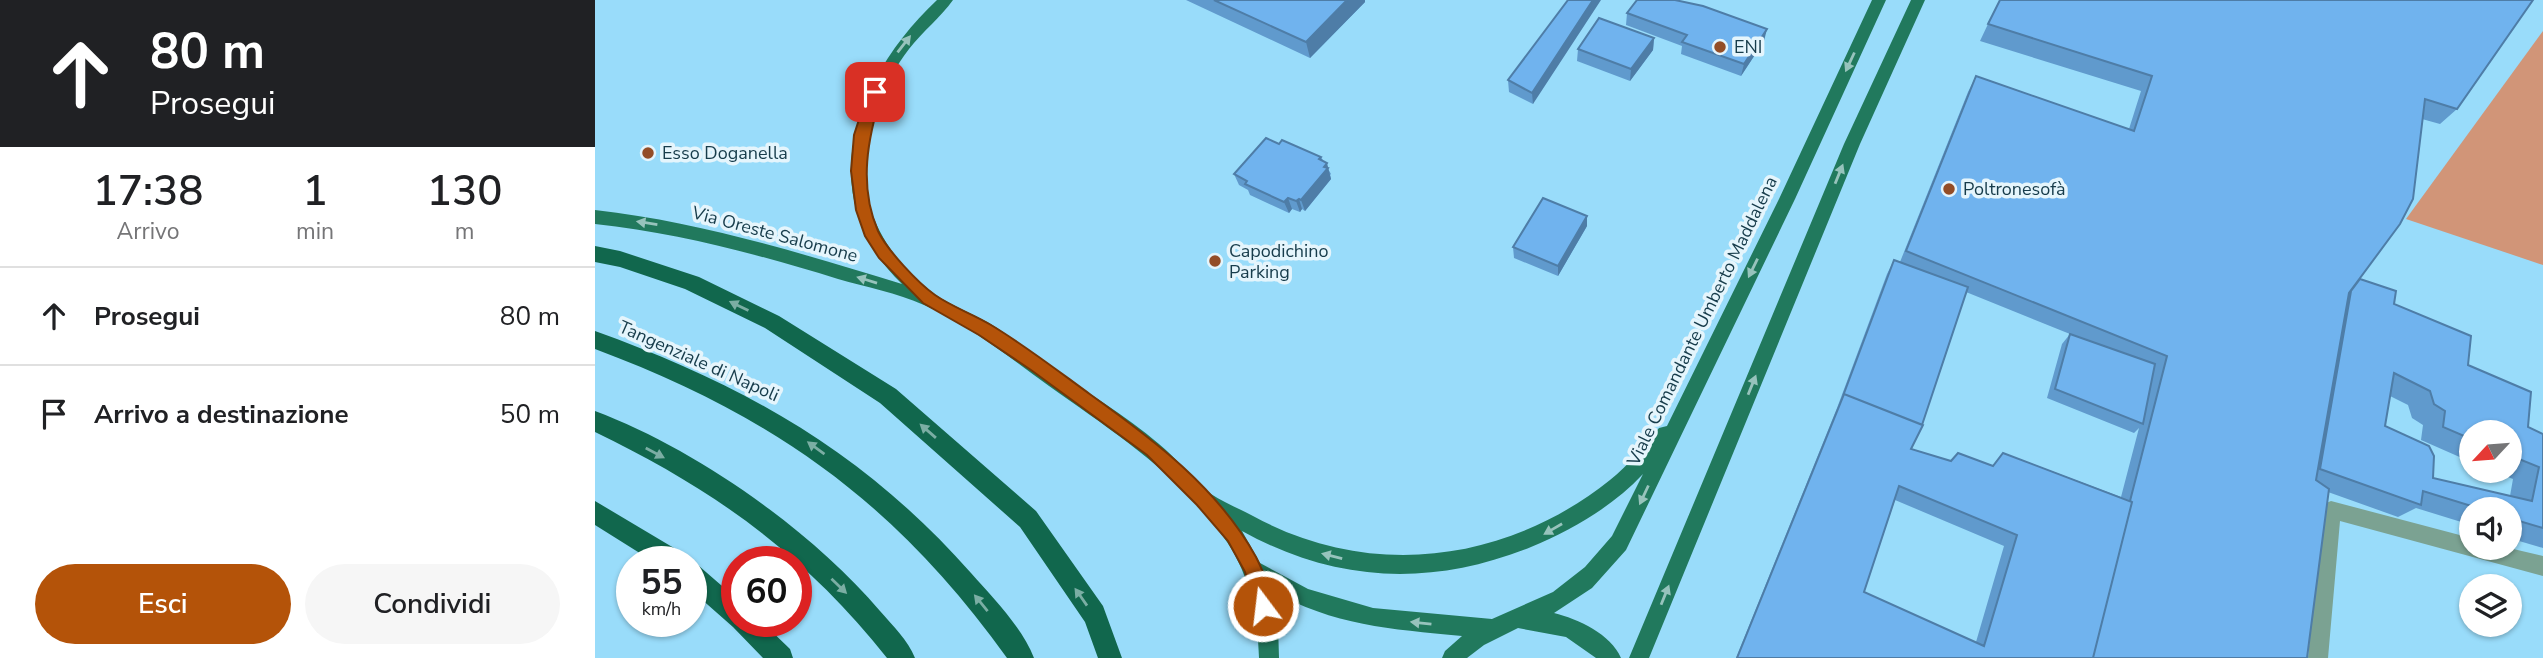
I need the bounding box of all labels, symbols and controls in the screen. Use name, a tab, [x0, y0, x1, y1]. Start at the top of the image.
text: 80 m	[150, 18, 265, 85]
icon: ahead	[35, 28, 126, 119]
one-way arrow	[897, 35, 912, 53]
place label: ENI	[1734, 35, 1762, 59]
marker: ENI	[1712, 39, 1728, 55]
one-way arrow	[1844, 52, 1856, 72]
pin	[845, 62, 905, 122]
icon: arrive	[856, 73, 894, 111]
text: Prosegui	[150, 82, 276, 125]
place label: Esso Doganella	[662, 141, 788, 165]
marker: Esso Doganella	[640, 145, 656, 161]
text: 17:38	[93, 163, 203, 220]
text: 1	[302, 163, 328, 220]
text: 130	[427, 163, 502, 220]
one-way arrow	[1834, 164, 1845, 185]
street label: Viale Comandante Umberto Maddalena	[1621, 172, 1783, 471]
place label: Poltronesofà	[1963, 177, 2066, 201]
marker: Poltronesofà	[1941, 181, 1957, 197]
street label: Via Oreste Salomone	[689, 200, 860, 268]
text: Arrivo	[116, 216, 180, 247]
text: min	[296, 216, 334, 247]
text: m	[455, 216, 474, 247]
one-way arrow	[636, 217, 658, 228]
place label: Capodichino Parking	[1229, 239, 1329, 284]
marker: Capodichino Parking	[1207, 253, 1223, 269]
one-way arrow	[1748, 258, 1759, 278]
one-way arrow	[856, 275, 877, 285]
icon: ahead	[35, 297, 73, 335]
text: Prosegui	[94, 299, 200, 334]
text: 80 m	[500, 299, 560, 334]
one-way arrow	[729, 300, 749, 311]
street label: Tangenziale di Napoli	[615, 315, 783, 407]
one-way arrow	[1747, 374, 1758, 395]
icon: arrive	[35, 395, 73, 433]
text: Arrivo a destinazione	[94, 397, 349, 432]
text: 50 m	[500, 397, 560, 432]
north arrow	[2459, 420, 2522, 483]
map controls	[2459, 420, 2522, 637]
one-way arrow	[919, 424, 936, 439]
one-way arrow	[807, 441, 825, 455]
one-way arrow	[646, 447, 666, 459]
one-way arrow	[1638, 485, 1649, 505]
button: sound	[2459, 497, 2522, 560]
one-way arrow	[1543, 523, 1562, 535]
speed limit sign: 60	[721, 546, 812, 637]
one-way arrow	[1321, 550, 1343, 561]
text: 55	[640, 559, 683, 606]
button: Esci	[35, 564, 291, 644]
button: Condividi	[305, 564, 560, 644]
position arrow	[1226, 569, 1300, 643]
button: layers	[2459, 574, 2522, 637]
one-way arrow	[830, 577, 847, 593]
one-way arrow	[1659, 585, 1671, 605]
one-way arrow	[1075, 587, 1088, 606]
one-way arrow	[974, 595, 989, 612]
text: km/h	[642, 597, 681, 621]
one-way arrow	[1410, 617, 1432, 628]

